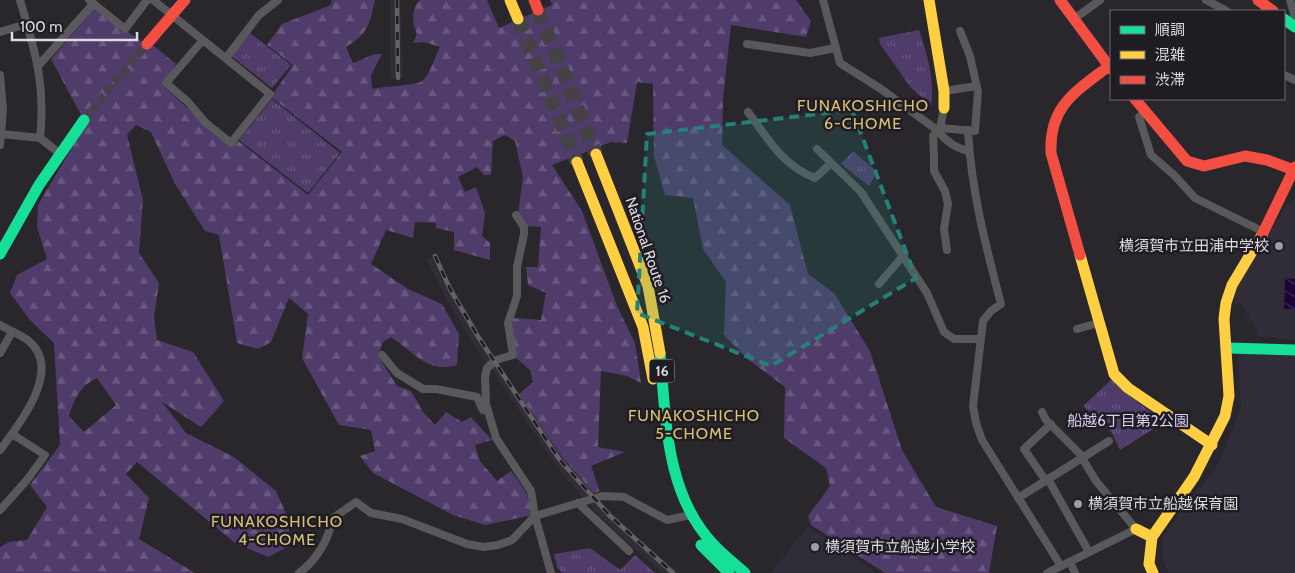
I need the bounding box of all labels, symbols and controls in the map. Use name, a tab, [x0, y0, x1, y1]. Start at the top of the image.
scale bar	[12, 10, 138, 42]
legend	[1110, 10, 1285, 100]
text: 100 m	[20, 18, 62, 36]
text: 順調	[1155, 21, 1185, 39]
text: 混雑	[1155, 46, 1185, 64]
text: 渋滞	[1155, 71, 1185, 89]
district label: FUNAKOSHICHO 6-CHOME	[797, 96, 929, 133]
street label: National Route 16	[621, 195, 675, 305]
place label: 横須賀市立田浦中学校	[1119, 237, 1269, 255]
marker: 横須賀市立田浦中学校	[1273, 240, 1285, 252]
road number: 16	[650, 360, 674, 382]
district label: FUNAKOSHICHO 5-CHOME	[628, 406, 760, 443]
park label: 船越6丁目第2公園	[1067, 412, 1189, 430]
place label: 横須賀市立船越保育園	[1088, 495, 1238, 513]
marker: 横須賀市立船越保育園	[1072, 498, 1084, 510]
district label: FUNAKOSHICHO 4-CHOME	[211, 512, 343, 549]
place label: 横須賀市立船越小学校	[825, 538, 975, 556]
marker: 横須賀市立船越小学校	[809, 541, 821, 553]

